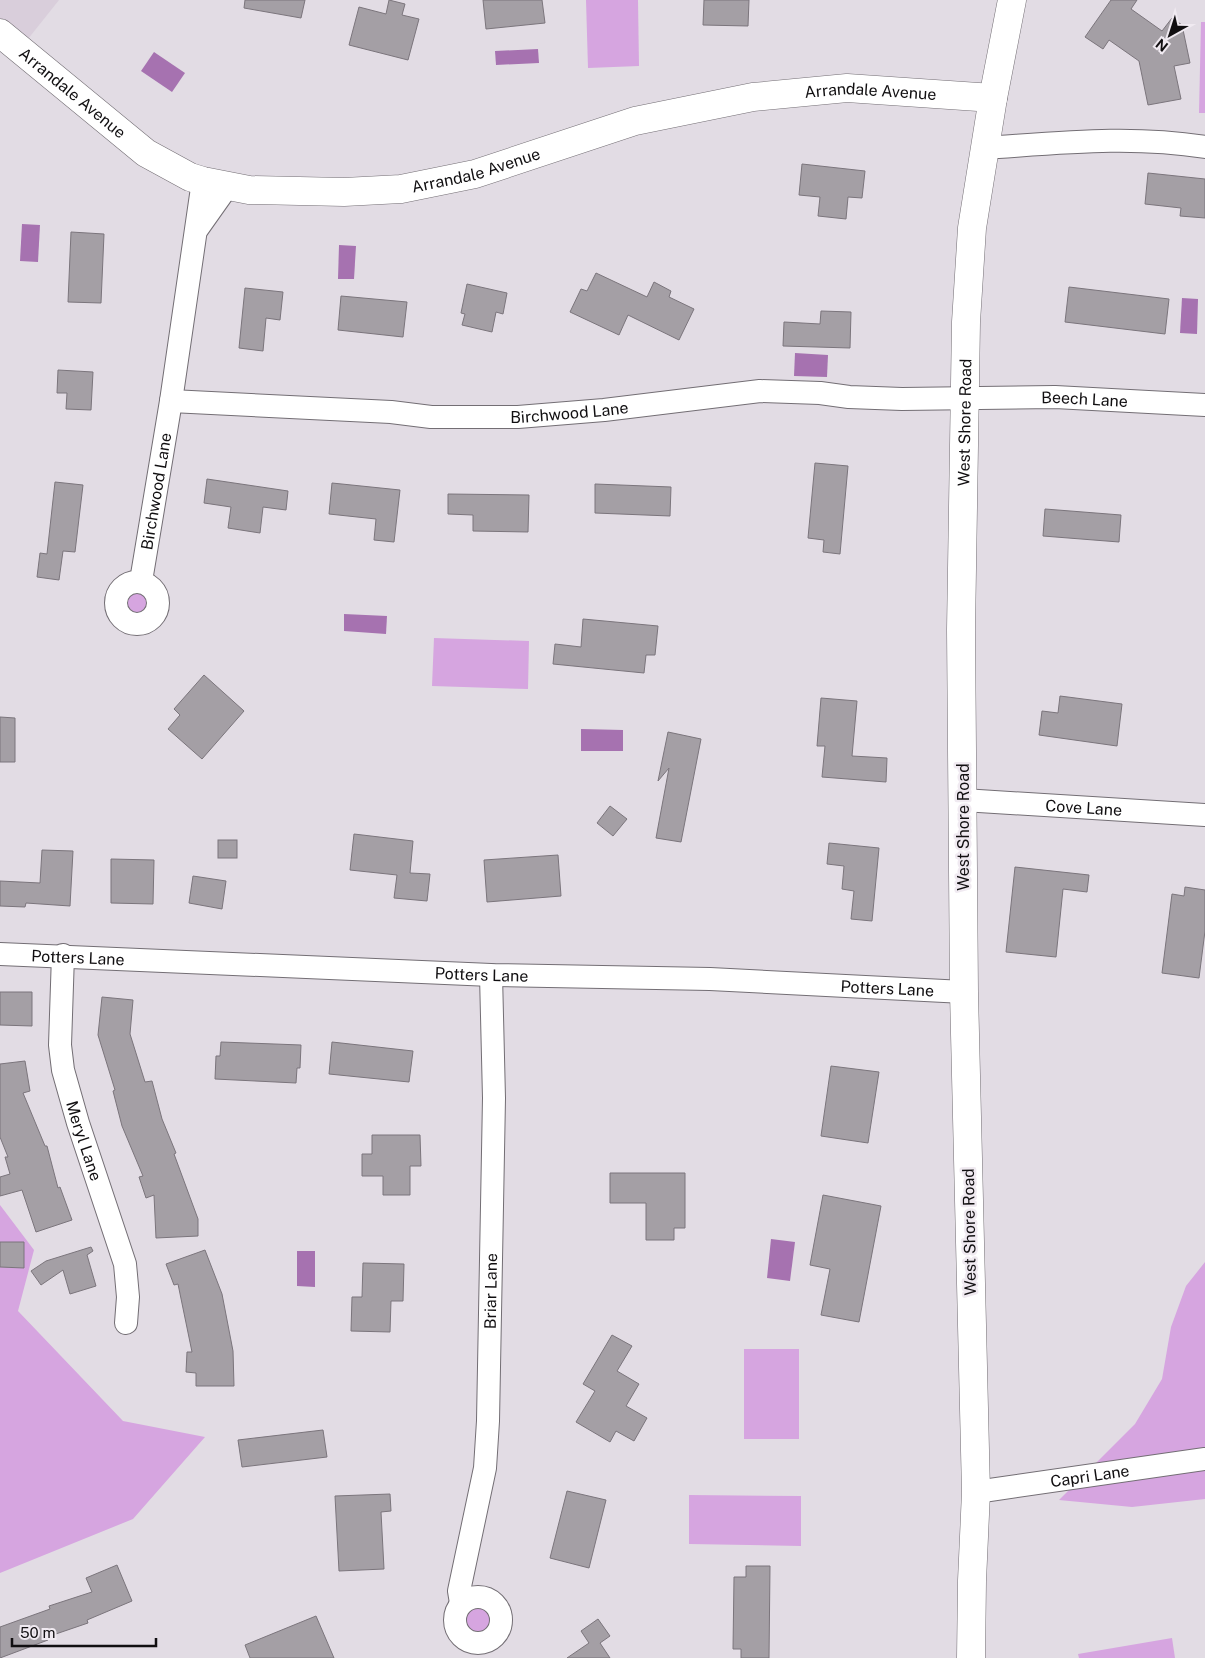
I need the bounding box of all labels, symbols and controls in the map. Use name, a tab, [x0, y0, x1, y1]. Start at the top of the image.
north arrow	[1145, 10, 1195, 60]
text: N	[1153, 35, 1171, 55]
street label: Arrandale Avenue	[15, 44, 129, 142]
street label: Arrandale Avenue	[804, 79, 937, 104]
street label: Arrandale Avenue	[410, 144, 543, 197]
street label: West Shore Road	[954, 358, 975, 486]
street label: Beech Lane	[1041, 388, 1128, 411]
street label: Birchwood Lane	[510, 398, 629, 427]
street label: Birchwood Lane	[137, 431, 176, 551]
street label: West Shore Road	[954, 763, 973, 891]
street label: Cove Lane	[1045, 796, 1123, 820]
street label: Potters Lane	[31, 946, 125, 969]
street label: Potters Lane	[434, 964, 528, 986]
street label: Potters Lane	[840, 977, 934, 1000]
street label: Meryl Lane	[62, 1099, 106, 1183]
street label: West Shore Road	[959, 1168, 980, 1296]
street label: Briar Lane	[481, 1253, 501, 1329]
street label: Capri Lane	[1049, 1461, 1131, 1491]
scale bar	[12, 1616, 156, 1648]
text: 50 m	[20, 1624, 55, 1641]

